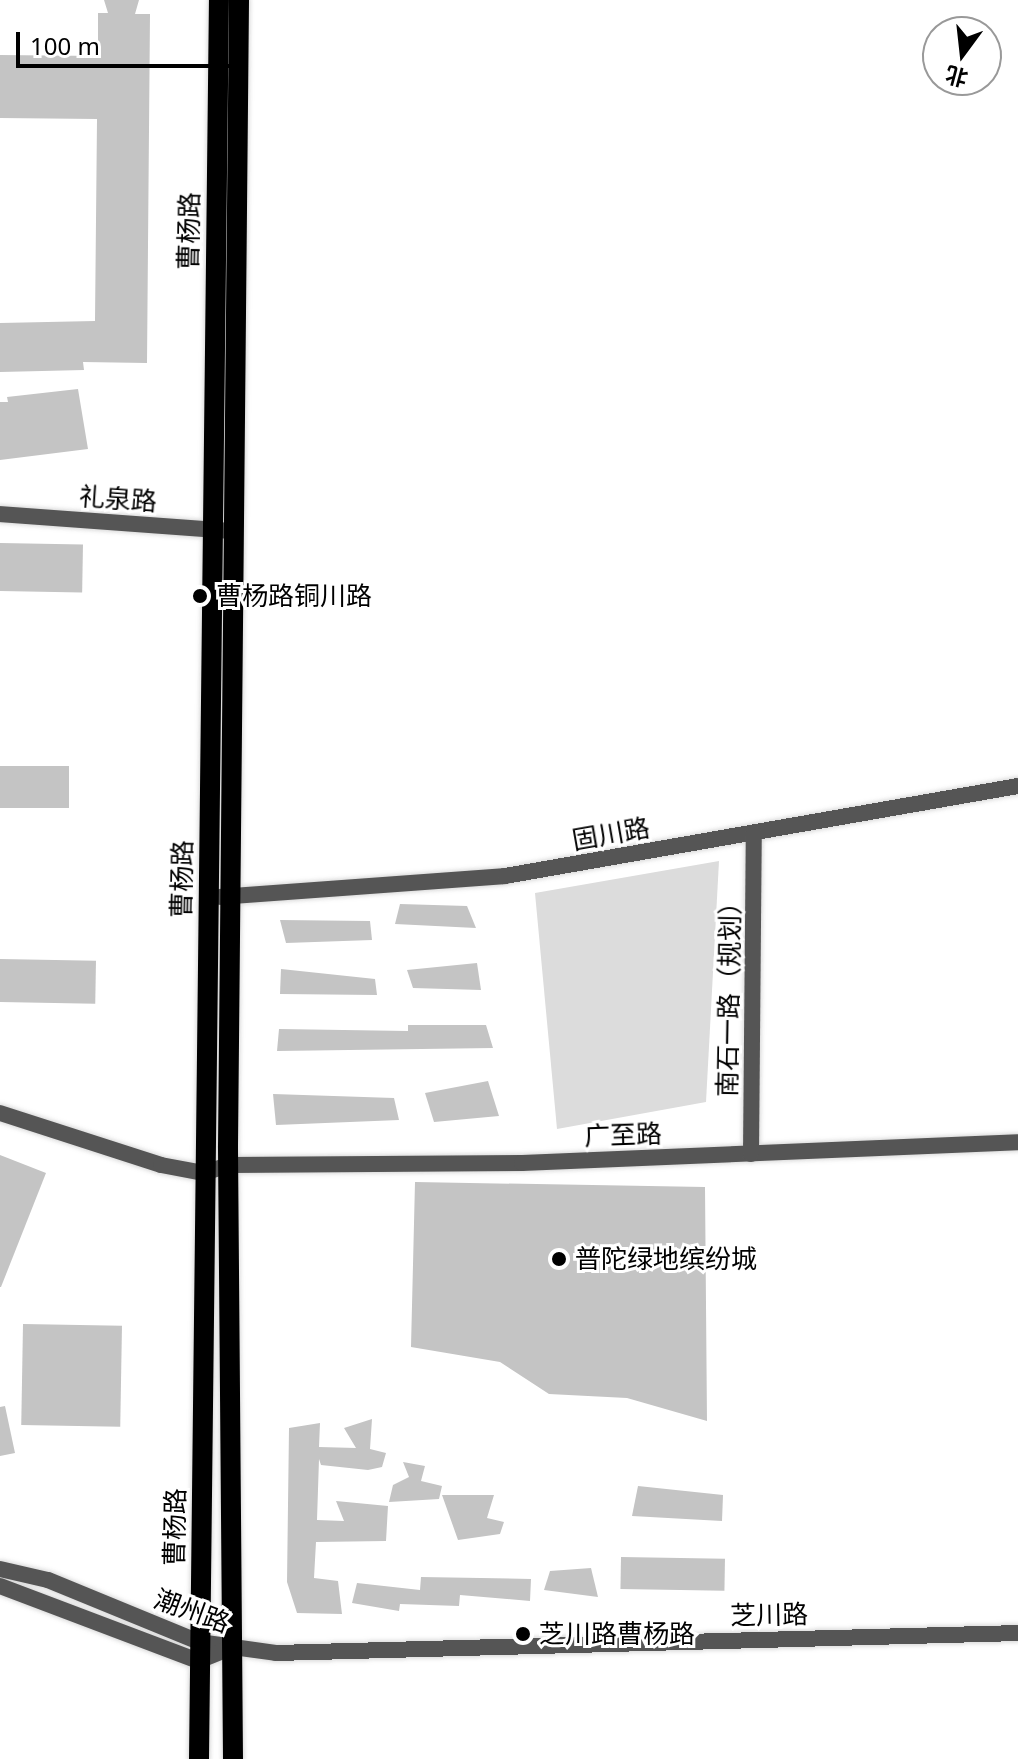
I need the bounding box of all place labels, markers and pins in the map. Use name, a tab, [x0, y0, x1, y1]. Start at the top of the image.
place label: 曹杨路铜川路	[216, 580, 372, 612]
marker: 曹杨路铜川路	[191, 587, 209, 605]
place label: 普陀绿地缤纷城	[575, 1243, 757, 1275]
marker: 普陀绿地缤纷城	[550, 1250, 568, 1268]
place label: 芝川路曹杨路	[539, 1618, 695, 1650]
marker: 芝川路曹杨路	[514, 1625, 532, 1643]

